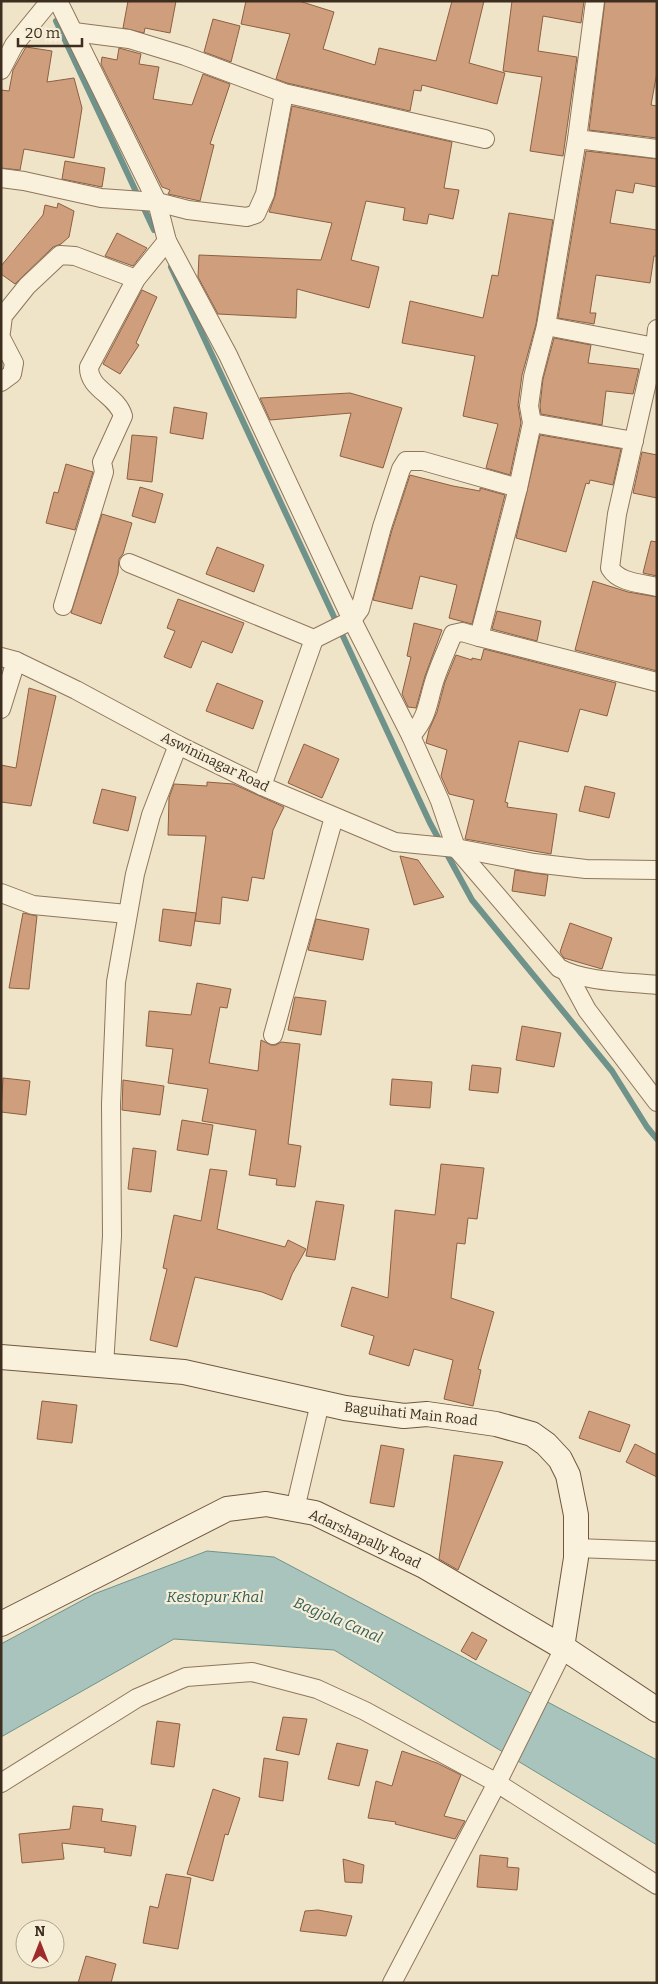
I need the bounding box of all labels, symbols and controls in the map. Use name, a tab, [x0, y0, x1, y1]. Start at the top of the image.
scale bar	[18, 15, 81, 47]
text: 20 m	[25, 24, 61, 42]
street label: Aswininagar Road	[158, 728, 272, 796]
street label: Baguihati Main Road	[343, 1399, 479, 1429]
street label: Adarshapally Road	[306, 1506, 424, 1572]
water label: Kestopur Khal	[167, 1588, 263, 1606]
water label: Bagjola Canal	[291, 1593, 385, 1647]
north arrow	[15, 1919, 65, 1969]
text: N	[35, 1923, 46, 1940]

